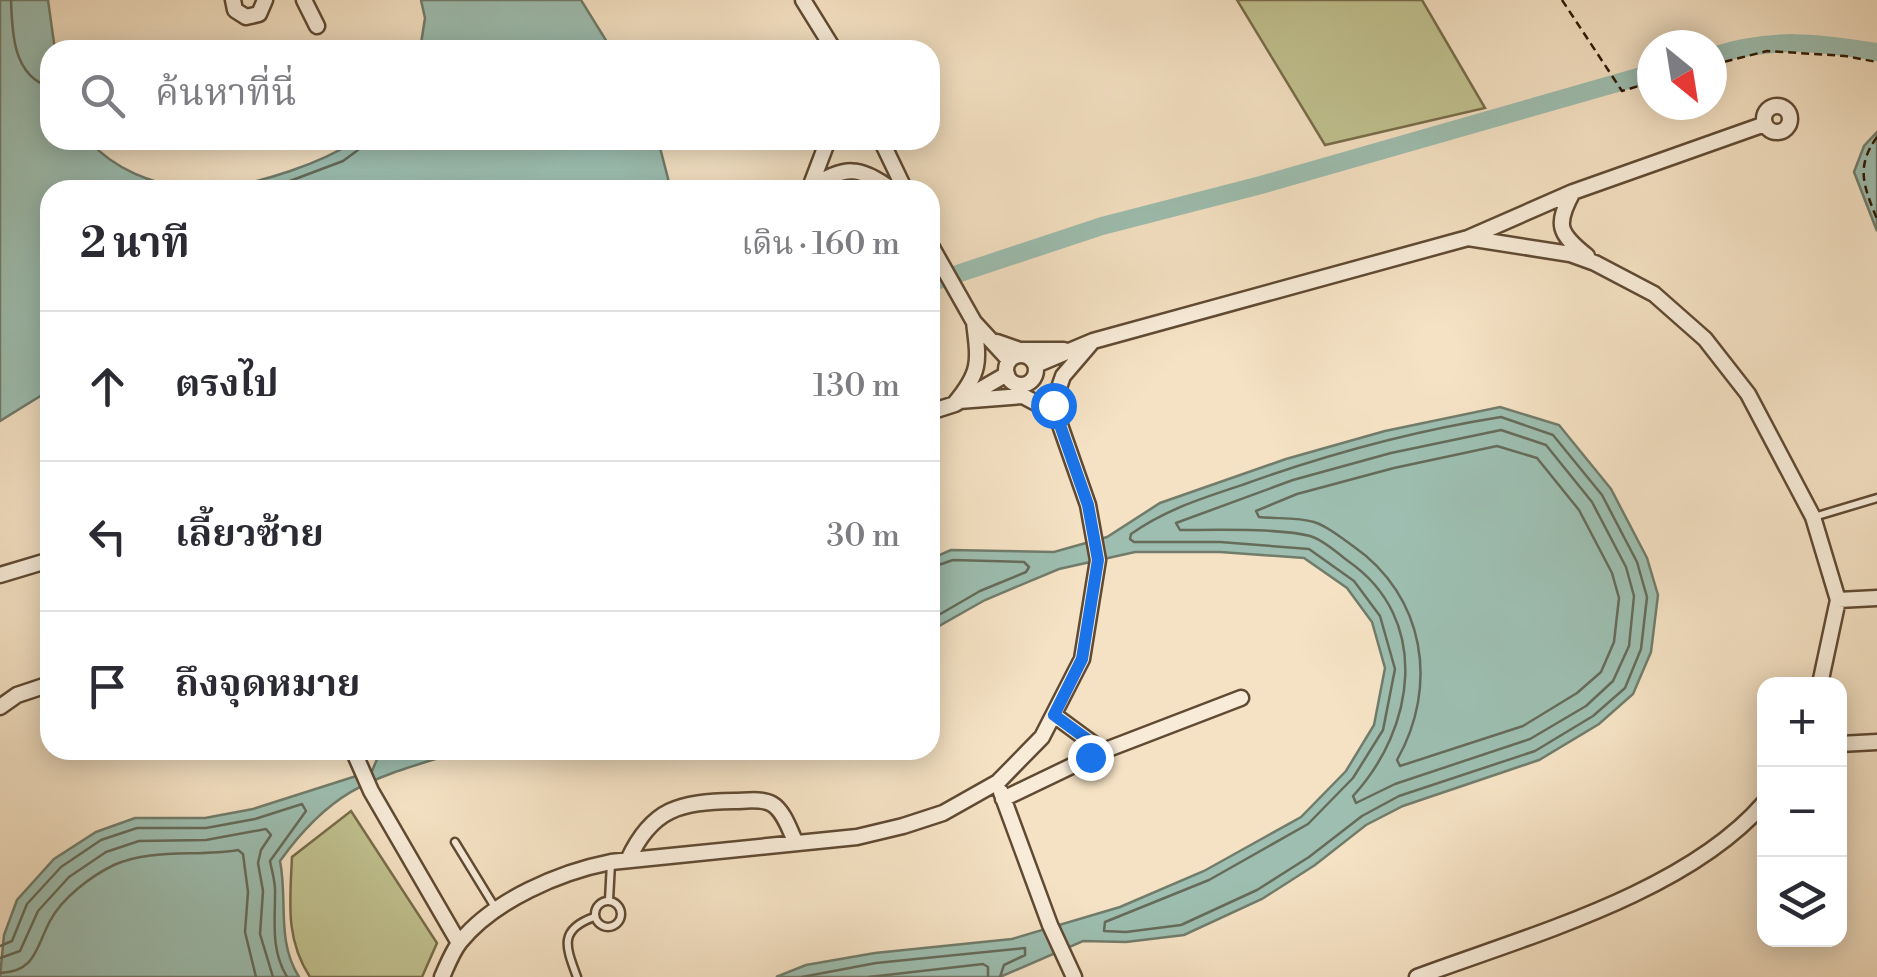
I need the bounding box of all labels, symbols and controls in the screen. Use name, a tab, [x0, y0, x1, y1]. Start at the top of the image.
north arrow	[1637, 30, 1727, 120]
search box	[40, 40, 940, 150]
icon: search	[75, 68, 130, 123]
text: ค้นหาที่นี่	[155, 70, 296, 117]
text: 2 นาที	[80, 218, 190, 271]
text: เดิน · 160 m	[741, 224, 900, 264]
icon: ahead	[80, 359, 135, 414]
text: ตรงไป	[175, 361, 279, 408]
text: 130 m	[813, 366, 900, 406]
route start	[1031, 383, 1077, 429]
icon: left	[80, 509, 135, 564]
text: เลี้ยวซ้าย	[175, 511, 324, 558]
text: 30 m	[826, 516, 900, 556]
icon: arrive	[80, 659, 135, 714]
text: ถึงจุดหมาย	[175, 661, 360, 708]
map controls	[1757, 677, 1847, 947]
button: +	[1757, 677, 1847, 767]
route end	[1068, 735, 1114, 781]
button: −	[1757, 767, 1847, 857]
button: layers	[1757, 857, 1847, 947]

